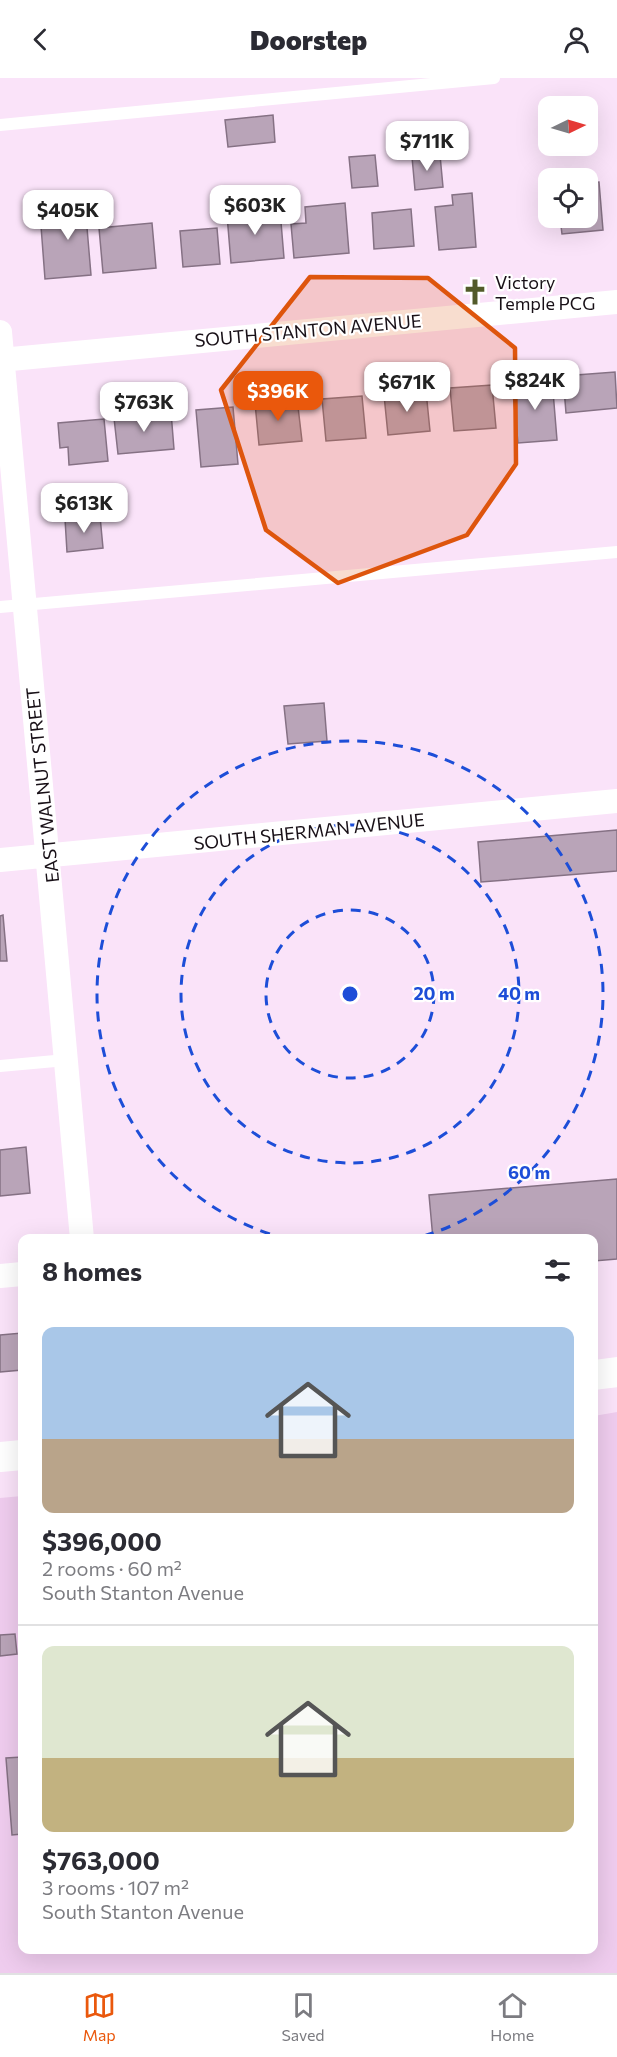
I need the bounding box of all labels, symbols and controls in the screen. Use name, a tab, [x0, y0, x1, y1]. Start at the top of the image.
icon: back	[24, 23, 57, 56]
text: Doorstep	[250, 23, 367, 56]
icon: person	[560, 23, 593, 56]
north arrow	[538, 96, 598, 156]
map controls	[538, 96, 598, 228]
pin: $711K	[385, 121, 469, 172]
text: $711K	[400, 128, 454, 152]
button: locate	[538, 168, 598, 228]
pin: $603K	[213, 185, 297, 236]
pin: $405K	[26, 190, 110, 241]
text: $603K	[224, 192, 286, 216]
text: $405K	[37, 197, 99, 221]
place label: Victory Temple PCG	[495, 271, 595, 314]
church icon: Victory Temple PCG	[460, 277, 490, 307]
street label: SOUTH STANTON AVENUE	[194, 309, 422, 351]
pin: $824K	[493, 360, 577, 411]
pin: $671K	[365, 362, 449, 413]
text: $824K	[504, 367, 566, 391]
text: $671K	[378, 369, 436, 393]
pin: $396K	[236, 371, 320, 422]
text: $396K	[247, 378, 309, 402]
pin: $763K	[102, 382, 186, 433]
text: $763K	[114, 389, 174, 413]
pin: $613K	[42, 483, 126, 534]
text: $613K	[55, 490, 113, 514]
street label: EAST WALNUT STREET	[21, 686, 63, 884]
street label: SOUTH SHERMAN AVENUE	[193, 808, 425, 854]
text: 20 m	[413, 982, 455, 1004]
text: 40 m	[498, 982, 540, 1004]
centre of rings	[340, 984, 360, 1004]
text: 60 m	[508, 1161, 550, 1183]
icon: filters	[541, 1254, 574, 1287]
text: 8 homes	[42, 1255, 142, 1286]
icon: home	[254, 1366, 362, 1474]
text: $396,000	[42, 1525, 162, 1556]
text: 2 rooms · 60 m²	[42, 1556, 182, 1580]
text: South Stanton Avenue	[42, 1580, 244, 1604]
icon: home	[254, 1685, 362, 1793]
text: $763,000	[42, 1844, 160, 1875]
text: 3 rooms · 107 m²	[42, 1875, 189, 1899]
text: South Stanton Avenue	[42, 1899, 244, 1923]
tab: Map	[83, 1989, 116, 2044]
tab: Saved	[281, 1989, 325, 2044]
tab: Home	[490, 1989, 534, 2044]

